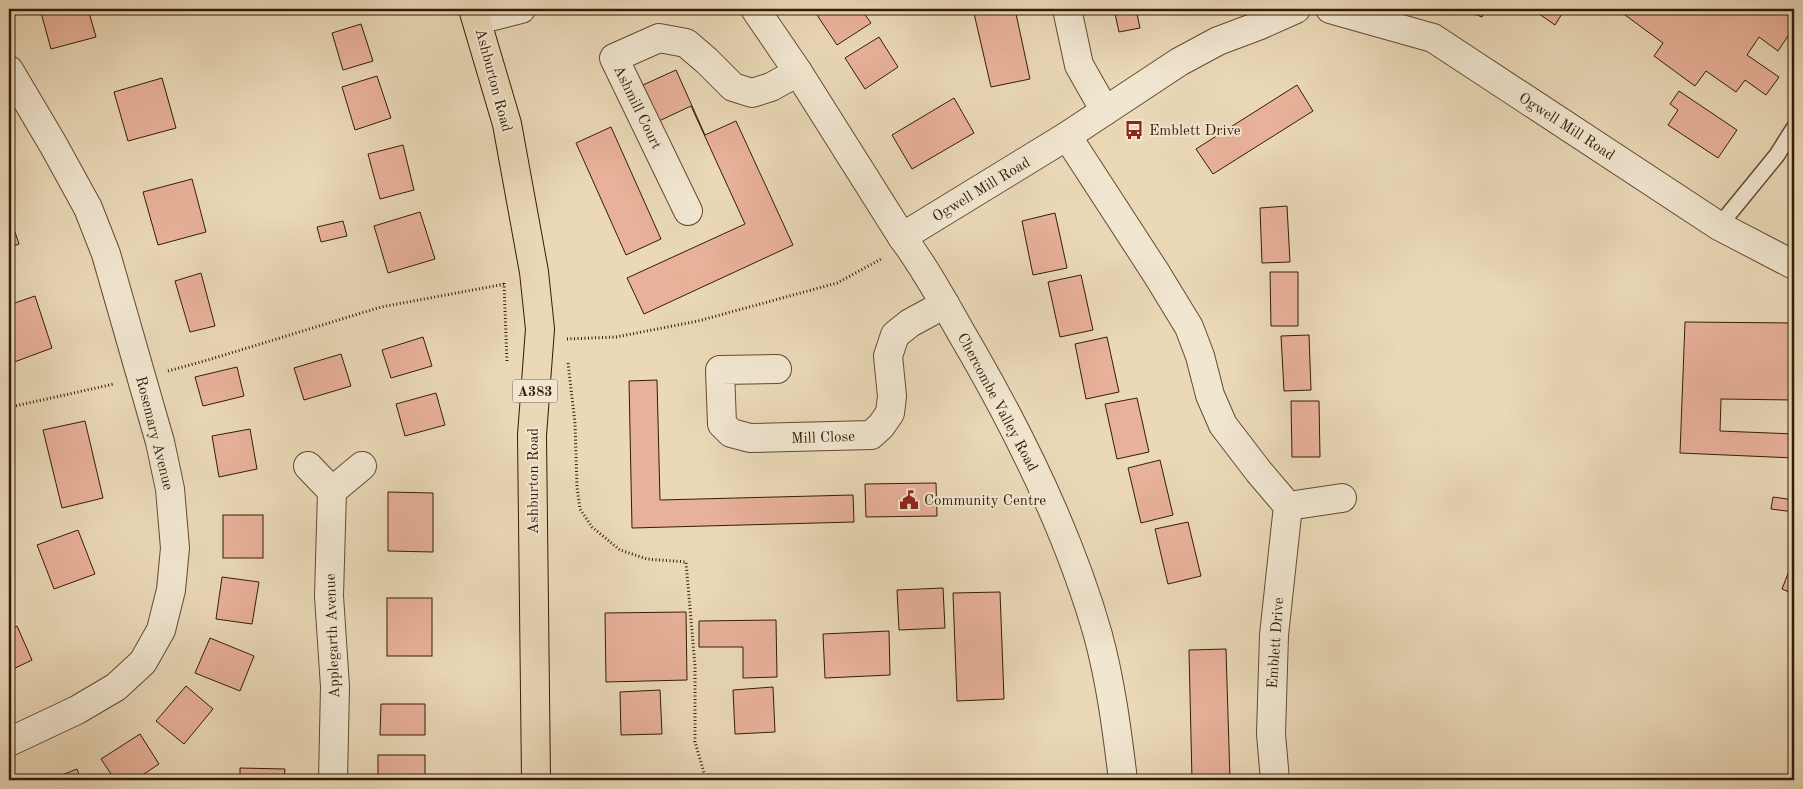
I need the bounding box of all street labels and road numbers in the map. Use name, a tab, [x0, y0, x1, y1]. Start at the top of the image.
street label: Ashburton Road	[472, 27, 514, 134]
street label: Ashmill Court	[610, 63, 663, 152]
street label: Ogwell Mill Road	[1516, 91, 1617, 164]
street label: Ogwell Mill Road	[930, 155, 1033, 225]
street label: Chercombe Valley Road	[954, 331, 1040, 474]
street label: Rosemary Avenue	[132, 375, 175, 492]
road number: A383	[512, 380, 558, 402]
street label: Ashburton Road	[527, 428, 542, 534]
street label: Mill Close	[791, 430, 855, 447]
street label: Applegarth Avenue	[324, 573, 343, 699]
street label: Emblett Drive	[1266, 597, 1287, 689]

